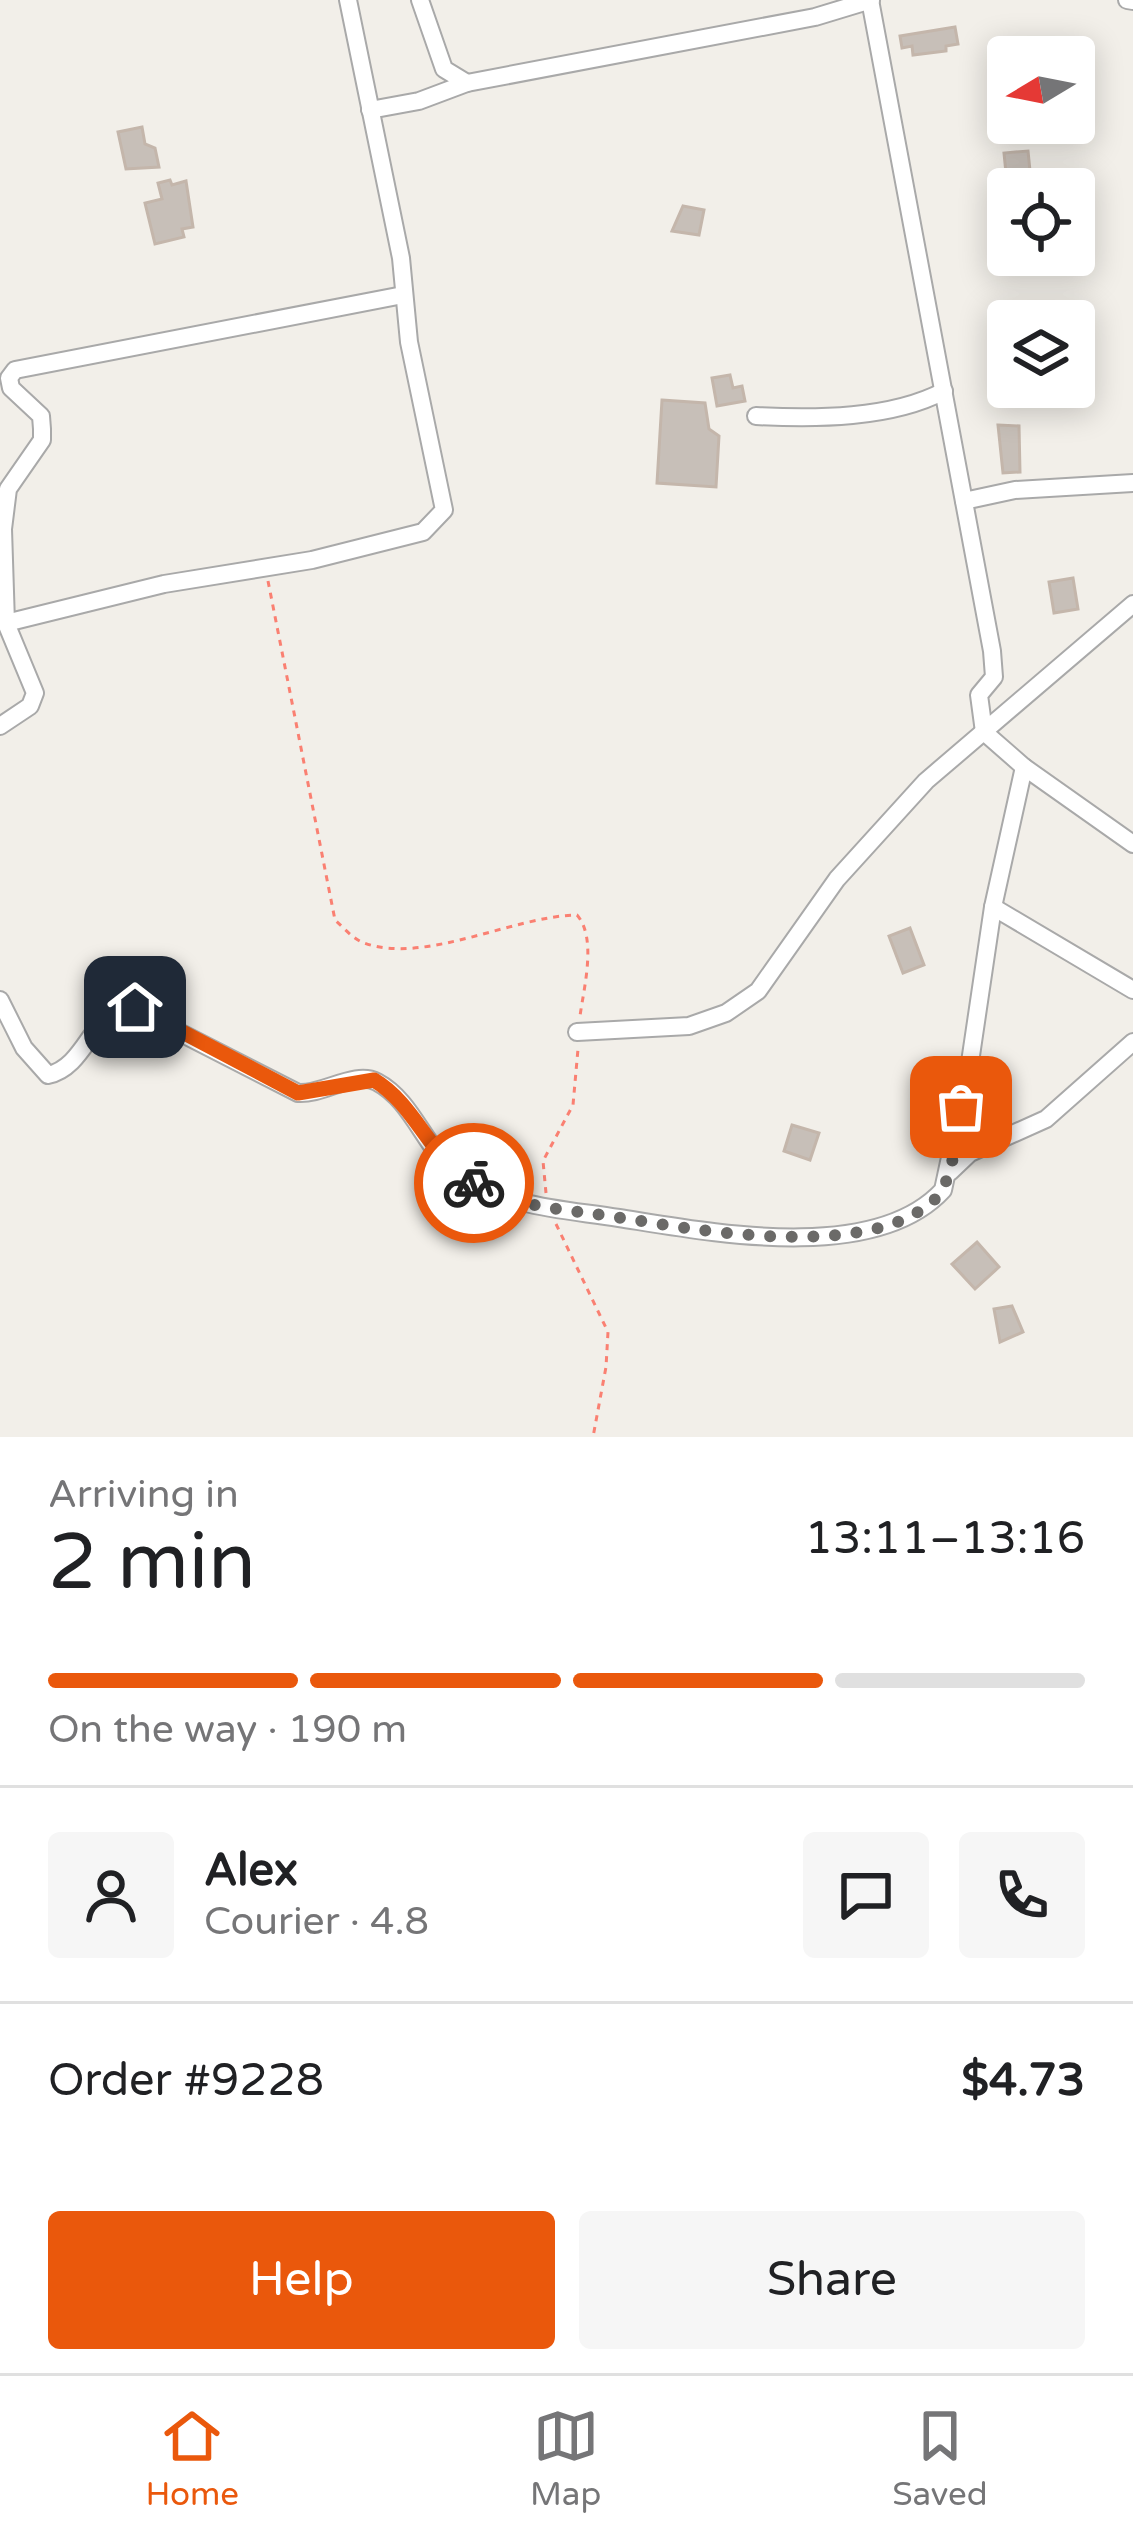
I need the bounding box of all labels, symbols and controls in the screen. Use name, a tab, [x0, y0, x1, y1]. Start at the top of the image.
north arrow	[987, 36, 1095, 144]
map controls	[987, 36, 1095, 408]
button: locate	[987, 168, 1095, 276]
button: layers	[987, 300, 1095, 408]
pin	[84, 956, 186, 1058]
icon: home	[102, 974, 168, 1040]
pin	[910, 1056, 1012, 1158]
icon: bag	[928, 1074, 994, 1140]
courier	[414, 1123, 534, 1243]
icon: bike	[441, 1150, 507, 1216]
text: Arriving in	[48, 1471, 239, 1518]
text: 13:11–13:16	[805, 1512, 1085, 1566]
text: 2 min	[48, 1516, 256, 1610]
text: On the way · 190 m	[48, 1706, 407, 1753]
button: person	[48, 1832, 174, 1958]
button: chat	[803, 1832, 929, 1958]
button: phone	[959, 1832, 1085, 1958]
text: Alex	[204, 1844, 298, 1898]
text: Courier · 4.8	[204, 1898, 429, 1945]
text: Order #9228	[48, 2054, 324, 2108]
text: $4.73	[961, 2054, 1085, 2108]
button: Help	[48, 2211, 555, 2349]
button: Share	[579, 2211, 1085, 2349]
tab: Home	[145, 2403, 239, 2514]
tab: Map	[530, 2403, 601, 2514]
tab: Saved	[892, 2403, 988, 2514]

